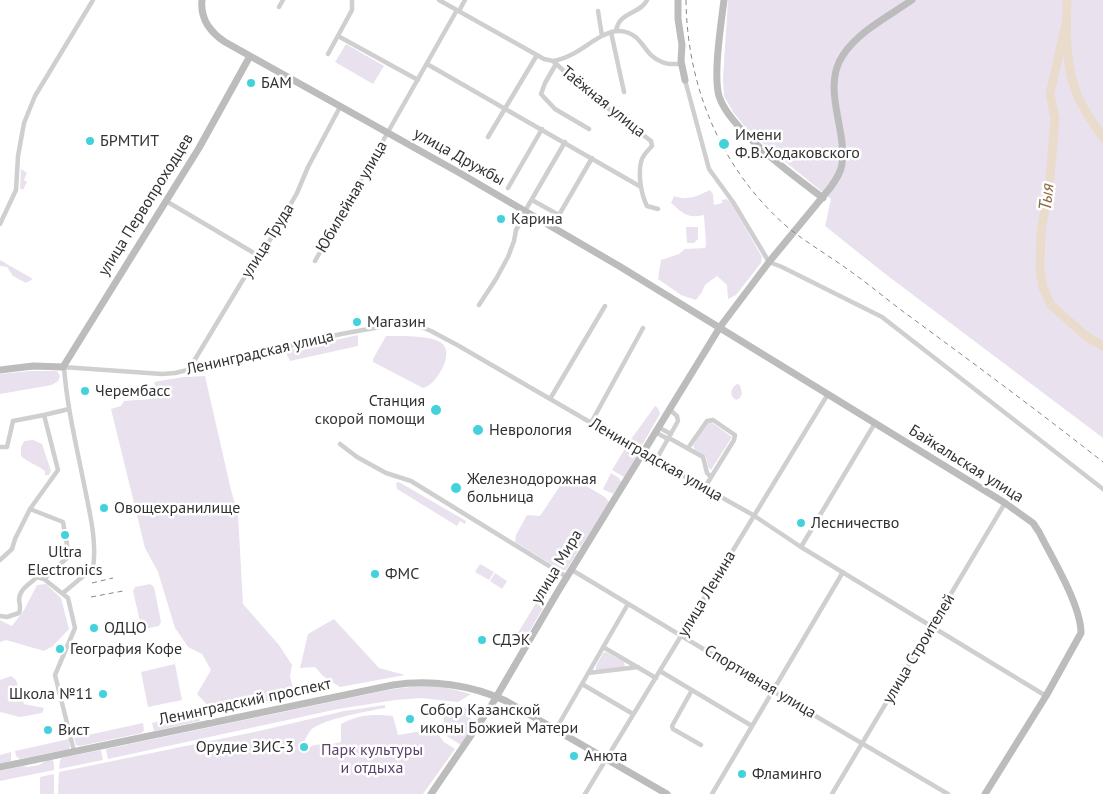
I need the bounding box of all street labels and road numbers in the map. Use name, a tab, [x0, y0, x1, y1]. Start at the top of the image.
street label: Таёжная улица	[557, 62, 649, 142]
street label: улица Дружбы	[410, 124, 508, 190]
street label: улица Первопроходцев	[94, 130, 198, 280]
street label: Юбилейная улица	[312, 138, 392, 256]
street label: улица Труда	[237, 200, 299, 282]
street label: Ленинградская улица	[184, 327, 336, 379]
street label: Ленинградская улица	[586, 414, 726, 506]
street label: Байкальская улица	[905, 421, 1027, 507]
street label: улица Мира	[527, 526, 587, 608]
street label: улица Ленина	[674, 547, 740, 641]
street label: улица Строителей	[879, 591, 959, 707]
street label: Спортивная улица	[701, 641, 819, 723]
street label: Ленинградский проспект	[157, 674, 333, 730]

